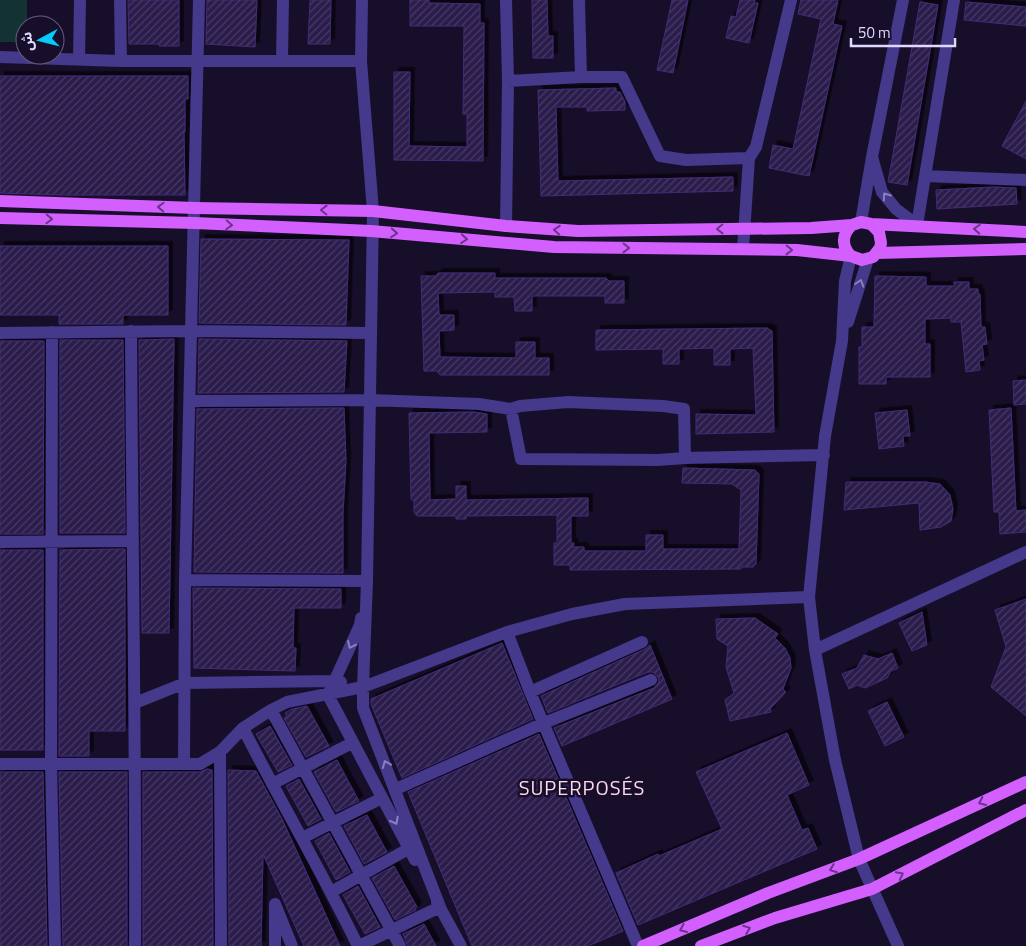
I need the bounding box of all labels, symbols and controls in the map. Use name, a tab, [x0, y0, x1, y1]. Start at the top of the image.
north arrow	[15, 15, 65, 65]
scale bar	[851, 15, 955, 47]
text: 50 m	[858, 21, 891, 44]
text: ش	[15, 31, 38, 52]
one-way arrow	[883, 192, 892, 202]
one-way arrow	[157, 201, 165, 212]
one-way arrow	[320, 205, 328, 215]
one-way arrow	[45, 214, 53, 225]
one-way arrow	[225, 219, 233, 230]
one-way arrow	[973, 223, 981, 234]
one-way arrow	[553, 224, 561, 235]
one-way arrow	[715, 224, 723, 234]
one-way arrow	[390, 227, 398, 238]
one-way arrow	[461, 233, 469, 244]
one-way arrow	[623, 243, 631, 253]
one-way arrow	[786, 245, 793, 255]
one-way arrow	[854, 279, 864, 288]
one-way arrow	[346, 640, 357, 649]
one-way arrow	[381, 760, 392, 769]
district label: SUPERPOSÉS	[519, 772, 645, 803]
one-way arrow	[978, 796, 987, 807]
one-way arrow	[388, 815, 398, 824]
one-way arrow	[830, 863, 838, 873]
one-way arrow	[895, 871, 904, 881]
one-way arrow	[679, 923, 687, 933]
one-way arrow	[742, 924, 751, 935]

